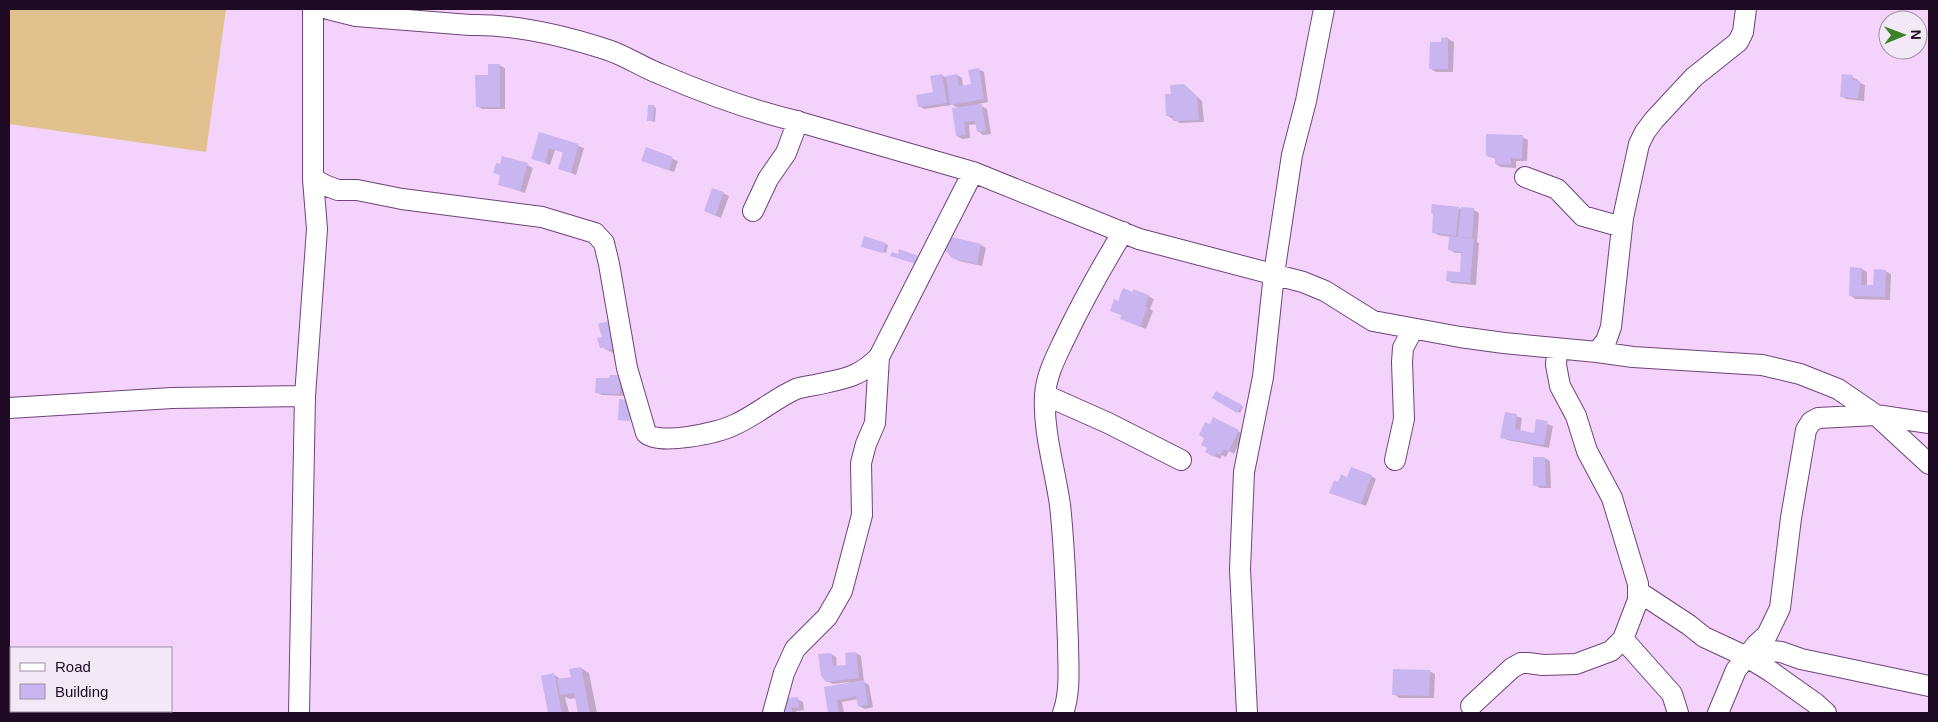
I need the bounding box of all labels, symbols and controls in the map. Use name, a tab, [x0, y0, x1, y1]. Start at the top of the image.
north arrow	[1878, 10, 1928, 60]
text: N	[1908, 30, 1924, 40]
legend	[10, 647, 172, 712]
text: Road	[55, 658, 91, 675]
text: Building	[55, 683, 108, 700]

